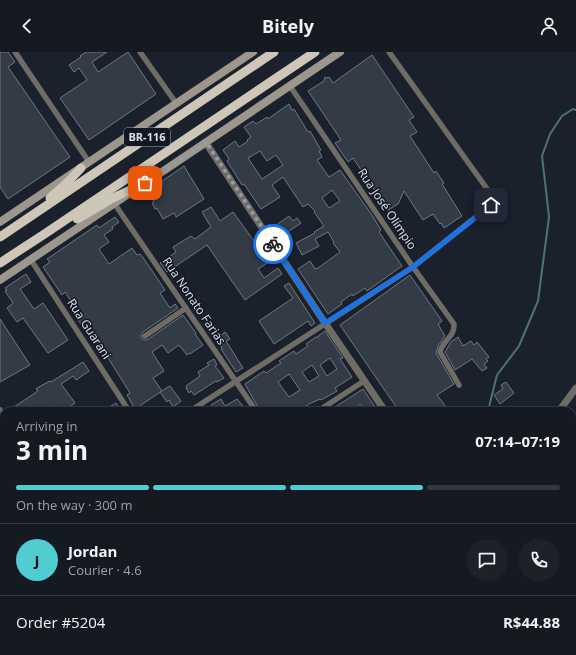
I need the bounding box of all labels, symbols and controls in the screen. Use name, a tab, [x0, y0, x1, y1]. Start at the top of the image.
text: Bitely	[262, 14, 314, 38]
icon: back	[16, 15, 38, 37]
icon: person	[538, 15, 560, 37]
road number: BR-116	[124, 128, 170, 146]
street label: Rua José Olímpio	[354, 165, 421, 253]
pin	[128, 166, 162, 200]
icon: bag	[134, 172, 156, 194]
pin	[474, 188, 508, 222]
icon: home	[480, 194, 502, 216]
courier	[253, 224, 293, 264]
icon: bike	[262, 233, 284, 255]
street label: Rua Nonato Farias	[159, 253, 230, 348]
street label: Rua Guarani	[63, 295, 115, 362]
text: Arriving in	[16, 417, 78, 435]
text: 07:14–07:19	[475, 431, 560, 451]
text: 3 min	[16, 432, 88, 468]
text: On the way · 300 m	[16, 496, 132, 514]
button: chat	[466, 539, 508, 581]
button: phone	[518, 539, 560, 581]
text: Jordan	[68, 541, 117, 561]
text: J	[35, 550, 39, 570]
text: Courier · 4.6	[68, 561, 142, 579]
text: Order #5204	[16, 612, 105, 632]
text: R$44.88	[503, 612, 560, 632]

